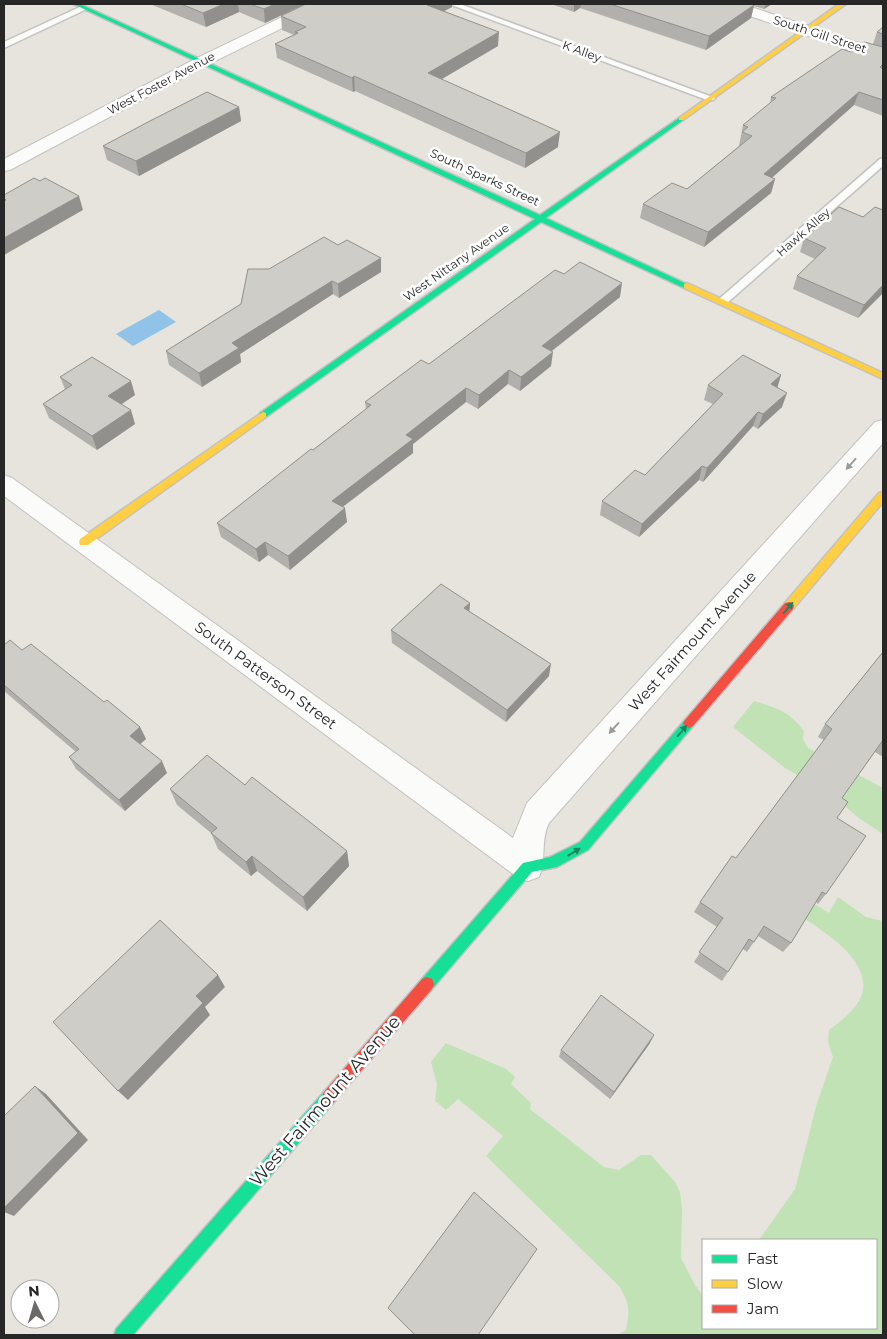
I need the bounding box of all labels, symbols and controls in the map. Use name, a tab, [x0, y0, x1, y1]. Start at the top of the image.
street label: South Gill Street	[771, 12, 869, 56]
street label: K Alley	[560, 37, 604, 65]
street label: West Foster Avenue	[105, 48, 217, 118]
street label: South Sparks Street	[428, 145, 542, 209]
street label: Hawk Alley	[773, 204, 833, 259]
street label: West Nittany Avenue	[400, 220, 512, 304]
one-way arrow	[845, 458, 857, 470]
street label: West Fairmount Avenue	[624, 567, 760, 715]
one-way arrow	[782, 601, 793, 614]
street label: South Patterson Street	[191, 617, 341, 733]
one-way arrow	[608, 722, 619, 735]
one-way arrow	[676, 725, 687, 737]
one-way arrow	[567, 847, 580, 856]
street label: West Fairmount Avenue	[245, 1011, 405, 1191]
legend	[702, 1239, 877, 1329]
text: Fast	[747, 1249, 778, 1268]
text: Slow	[747, 1274, 783, 1293]
north arrow	[10, 1279, 60, 1329]
text: N	[27, 1282, 40, 1301]
text: Jam	[746, 1299, 779, 1318]

